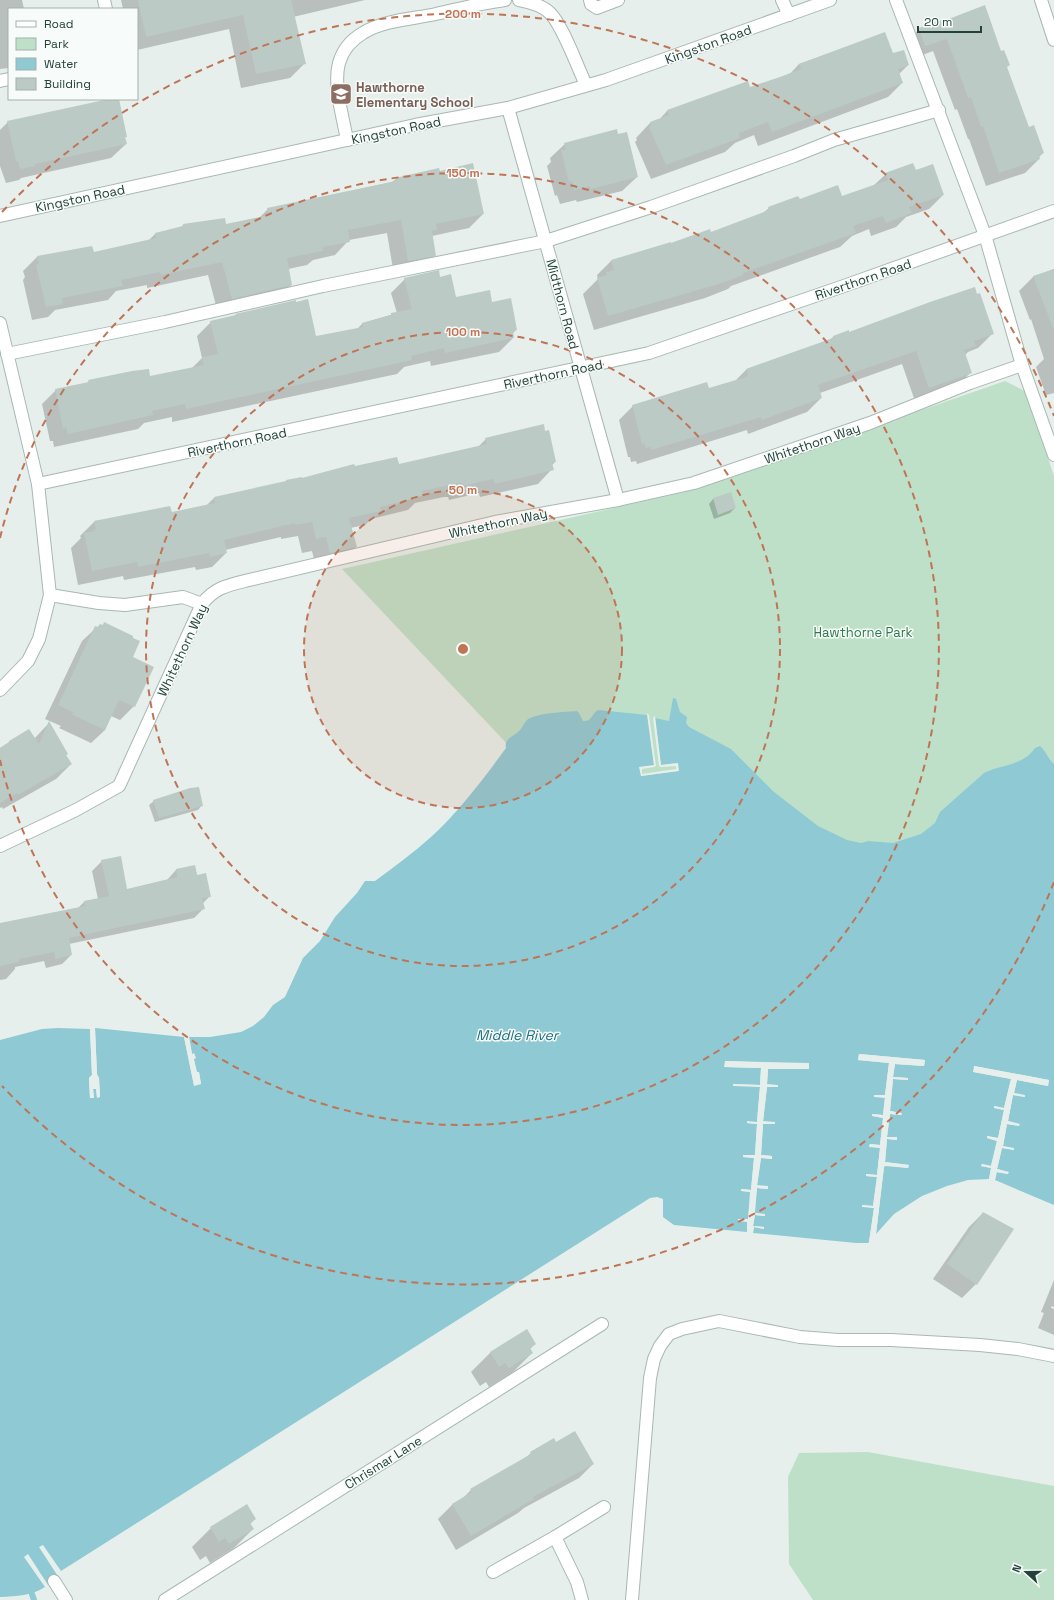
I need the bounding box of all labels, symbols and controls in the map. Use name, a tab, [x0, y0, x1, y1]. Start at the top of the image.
text: 200 m	[445, 6, 481, 22]
legend	[8, 8, 138, 100]
scale bar	[918, 8, 981, 34]
text: 20 m	[924, 14, 952, 30]
text: Road	[44, 16, 73, 32]
street label: Kingston Road	[662, 21, 754, 68]
text: Park	[44, 36, 69, 52]
text: Water	[44, 56, 78, 72]
text: Building	[44, 76, 91, 92]
place label: Hawthorne Elementary School	[356, 79, 473, 111]
school or university icon: Hawthorne Elementary School	[328, 81, 354, 107]
street label: Kingston Road	[350, 113, 442, 148]
text: 150 m	[446, 165, 480, 181]
street label: Kingston Road	[34, 181, 126, 216]
street label: Riverthorn Road	[813, 255, 914, 304]
street label: Midthorn Road	[542, 257, 583, 351]
text: 100 m	[446, 324, 480, 340]
street label: Riverthorn Road	[502, 356, 604, 393]
street label: Whitethorn Way	[762, 419, 862, 468]
street label: Riverthorn Road	[186, 424, 288, 461]
text: 50 m	[449, 482, 477, 498]
street label: Whitethorn Way	[447, 505, 549, 542]
street label: Whitethorn Way	[154, 601, 211, 699]
park label: Hawthorne Park	[813, 624, 913, 641]
centre of rings	[456, 642, 470, 656]
water label: Middle River	[476, 1026, 560, 1044]
street label: Chrismar Lane	[341, 1432, 425, 1493]
north arrow	[1006, 1552, 1046, 1592]
text: N	[1009, 1562, 1025, 1574]

